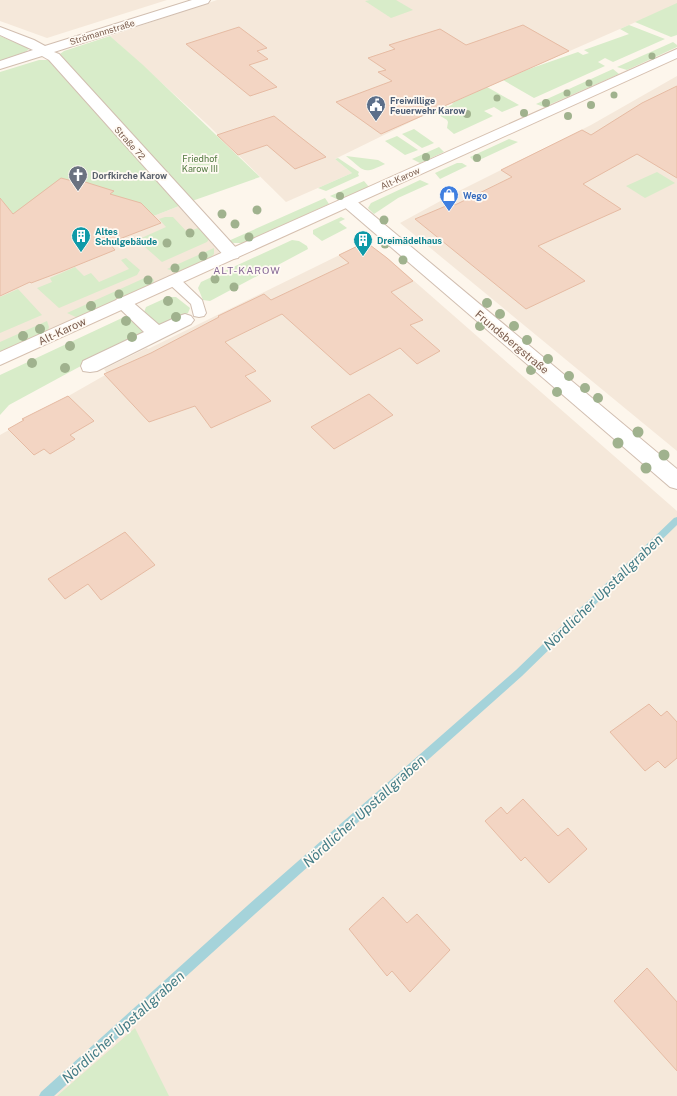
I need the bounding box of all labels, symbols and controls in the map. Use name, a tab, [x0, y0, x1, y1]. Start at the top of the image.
street label: Strömannstraße	[68, 17, 136, 47]
public building icon: Freiwillige Feuerwehr Karow	[365, 94, 387, 122]
place label: Freiwillige Feuerwehr Karow	[390, 95, 465, 116]
street label: Straße 72	[112, 124, 148, 162]
park label: Friedhof Karow III	[182, 153, 218, 174]
church icon: Dorfkirche Karow	[67, 164, 89, 192]
street label: Alt-Karow	[379, 164, 421, 192]
place label: Dorfkirche Karow	[92, 170, 167, 181]
shop icon: Wego	[438, 184, 460, 212]
place label: Wego	[463, 190, 487, 201]
building icon: Altes Schulgebäude	[70, 225, 92, 253]
place label: Altes Schulgebäude	[95, 226, 157, 247]
building icon: Dreimädelhaus	[352, 229, 374, 257]
place label: Dreimädelhaus	[377, 235, 442, 246]
district label: ALT-KAROW	[213, 264, 281, 276]
street label: Frundsbergstraße	[473, 308, 551, 376]
street label: Alt-Karow	[36, 315, 88, 347]
water label: Nördlicher Upstallgraben	[540, 531, 666, 653]
water label: Nördlicher Upstallgraben	[299, 752, 429, 870]
water label: Nördlicher Upstallgraben	[58, 968, 188, 1086]

